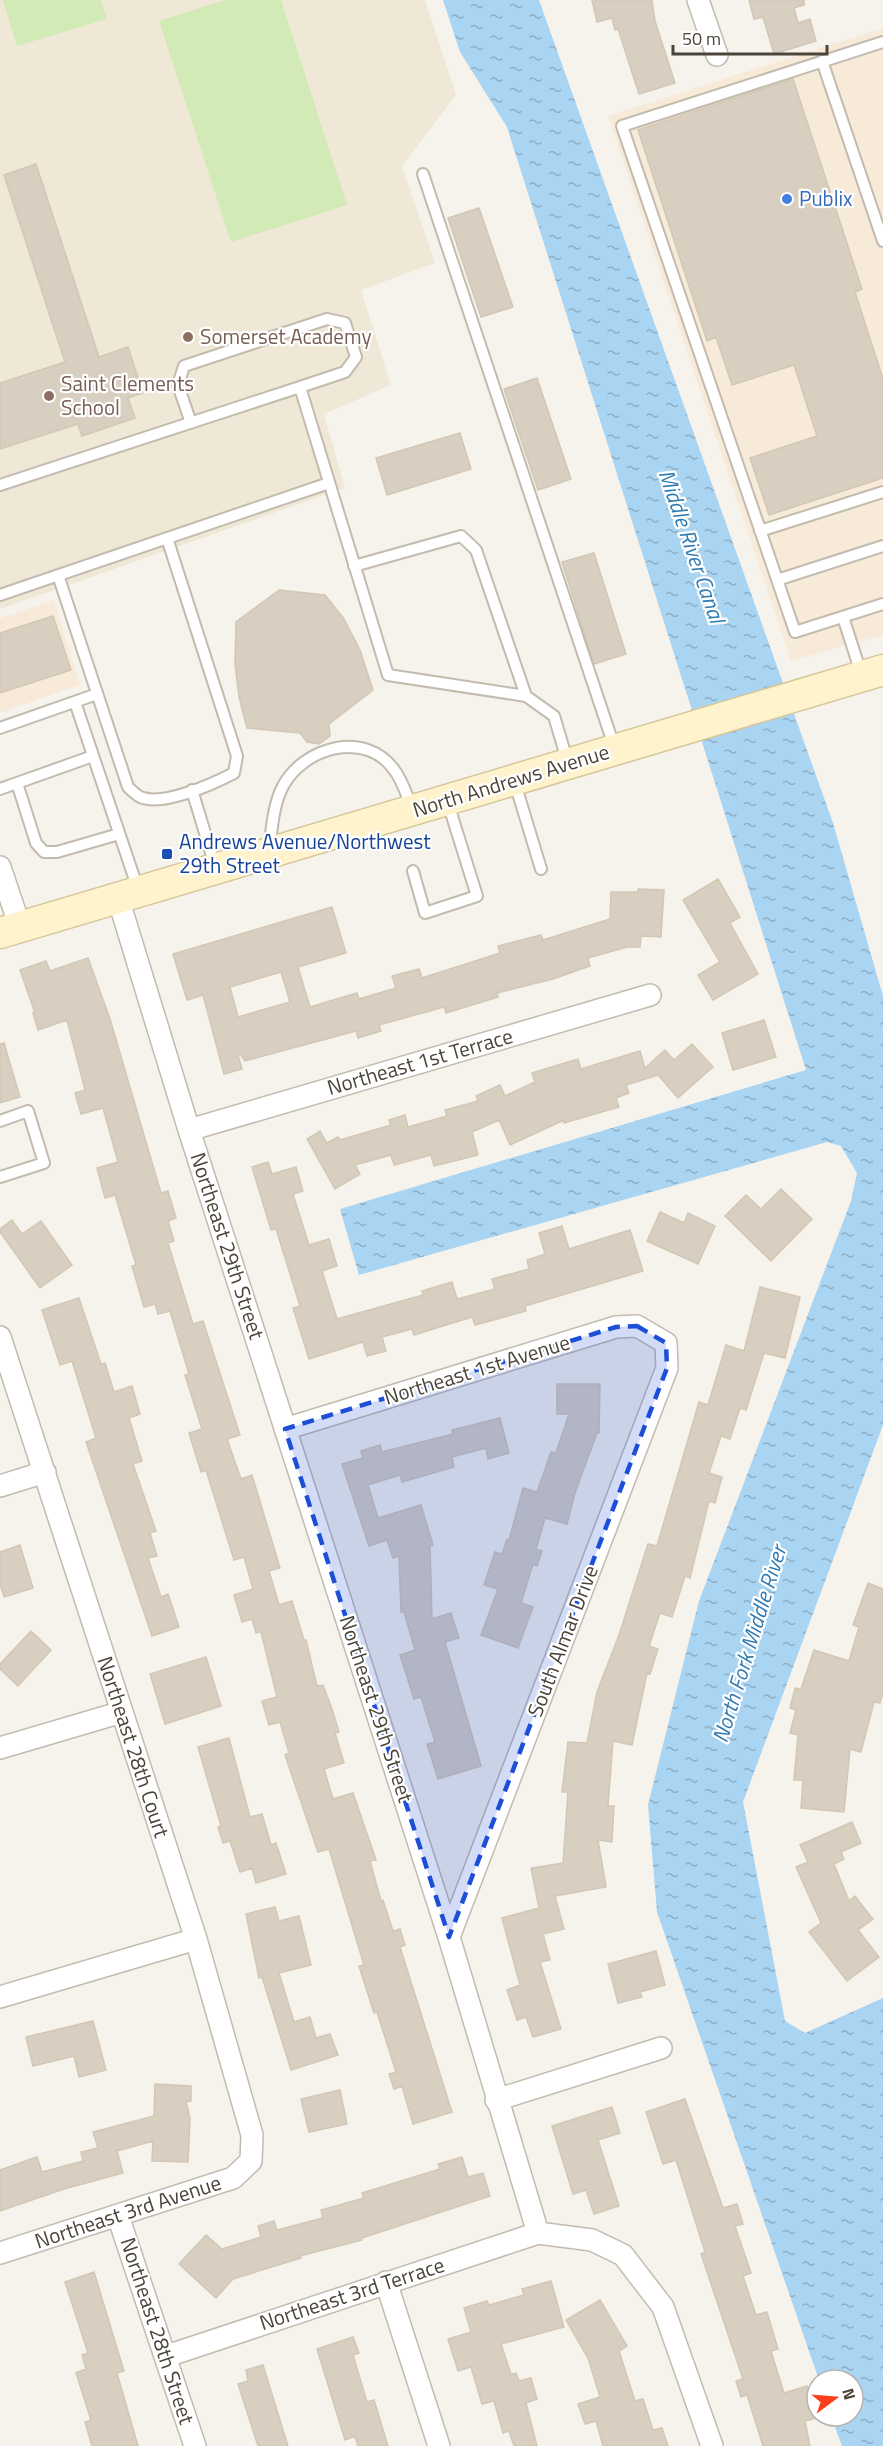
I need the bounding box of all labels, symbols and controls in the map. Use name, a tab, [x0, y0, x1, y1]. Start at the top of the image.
scale bar	[673, 18, 828, 56]
text: 50 m	[682, 25, 721, 52]
place label: Publix	[799, 182, 853, 214]
marker: Publix	[780, 192, 794, 206]
place label: Somerset Academy	[200, 320, 372, 352]
marker: Somerset Academy	[181, 330, 195, 344]
place label: Saint Clements School	[61, 367, 194, 423]
marker: Saint Clements School	[42, 389, 56, 403]
water label: Middle River Canal	[650, 465, 735, 630]
street label: North Andrews Avenue	[408, 735, 613, 825]
place label: Andrews Avenue/Northwest 29th Street	[179, 825, 431, 881]
marker: Andrews Avenue/Northwest 29th Street	[160, 847, 174, 861]
street label: Northeast 1st Terrace	[323, 1019, 516, 1103]
street label: Northeast 29th Street	[183, 1148, 273, 1344]
street label: Northeast 1st Avenue	[380, 1326, 574, 1413]
water label: North Fork Middle River	[703, 1538, 796, 1747]
street label: South Almar Drive	[518, 1560, 606, 1721]
street label: Northeast 29th Street	[332, 1611, 422, 1807]
street label: Northeast 28th Court	[90, 1652, 179, 1842]
street label: Northeast 3rd Avenue	[30, 2166, 225, 2256]
street label: Northeast 28th Street	[113, 2233, 203, 2429]
street label: Northeast 3rd Terrace	[255, 2248, 448, 2338]
north arrow	[805, 2368, 865, 2428]
text: N	[836, 2385, 862, 2403]

